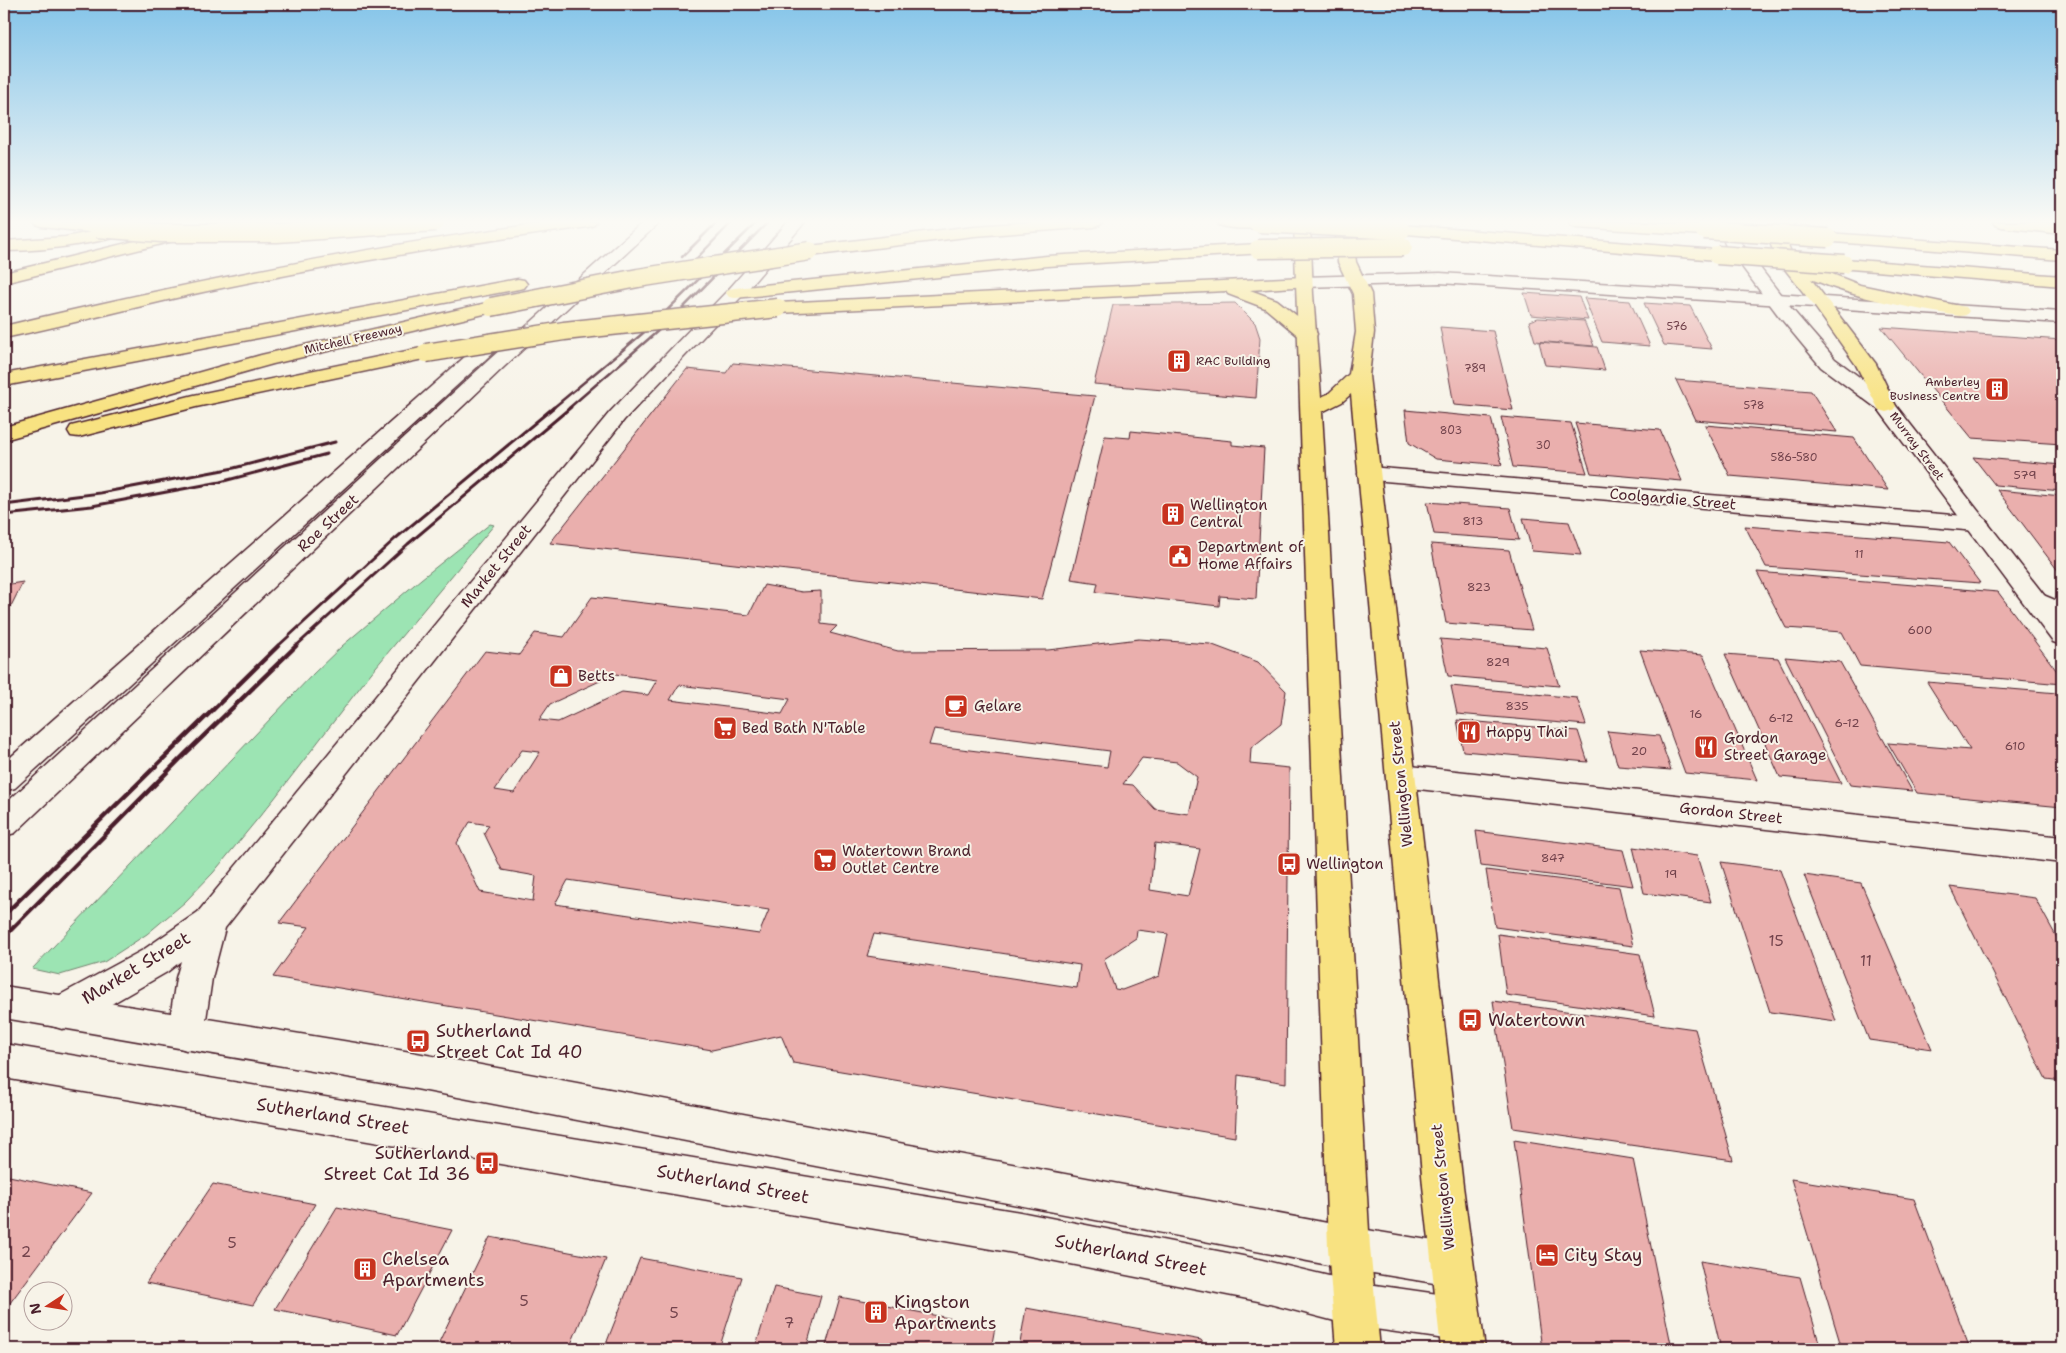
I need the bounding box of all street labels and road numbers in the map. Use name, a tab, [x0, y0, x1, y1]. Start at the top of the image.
street label: Mitchell Freeway	[303, 320, 403, 358]
street label: Murray Street	[1886, 408, 1948, 484]
street label: Coolgardie Street	[1609, 483, 1737, 515]
street label: Roe Street	[293, 490, 363, 556]
street label: Market Street	[456, 520, 536, 612]
street label: Wellington Street	[1384, 720, 1418, 848]
street label: Gordon Street	[1678, 798, 1784, 828]
street label: Market Street	[77, 926, 195, 1010]
street label: Sutherland Street	[255, 1092, 411, 1140]
street label: Wellington Street	[1426, 1123, 1460, 1251]
street label: Sutherland Street	[655, 1159, 811, 1209]
street label: Sutherland Street	[1053, 1228, 1209, 1282]

